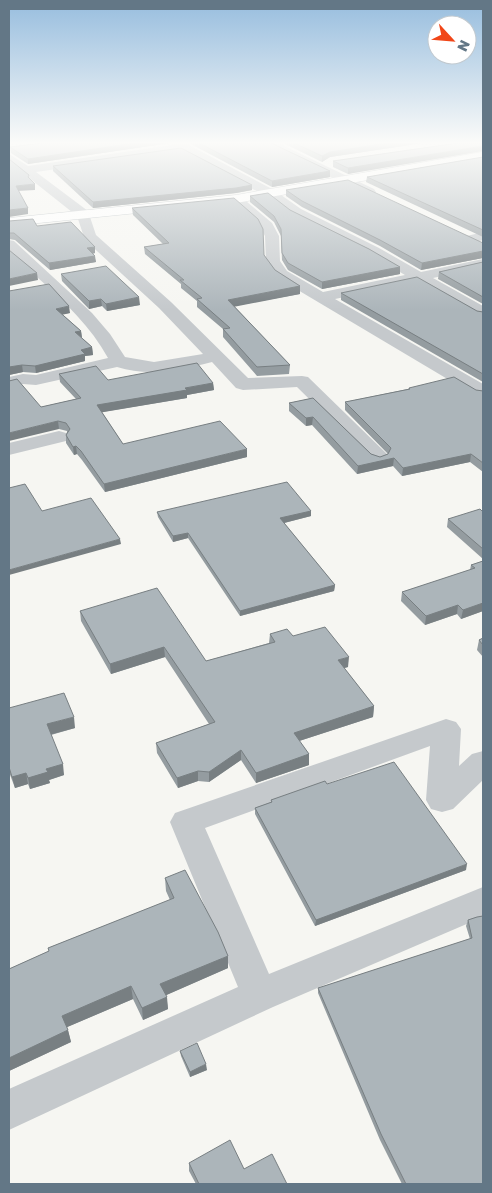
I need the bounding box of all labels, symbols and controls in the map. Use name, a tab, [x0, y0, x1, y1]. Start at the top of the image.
north arrow	[427, 15, 477, 65]
text: N	[454, 37, 474, 54]

